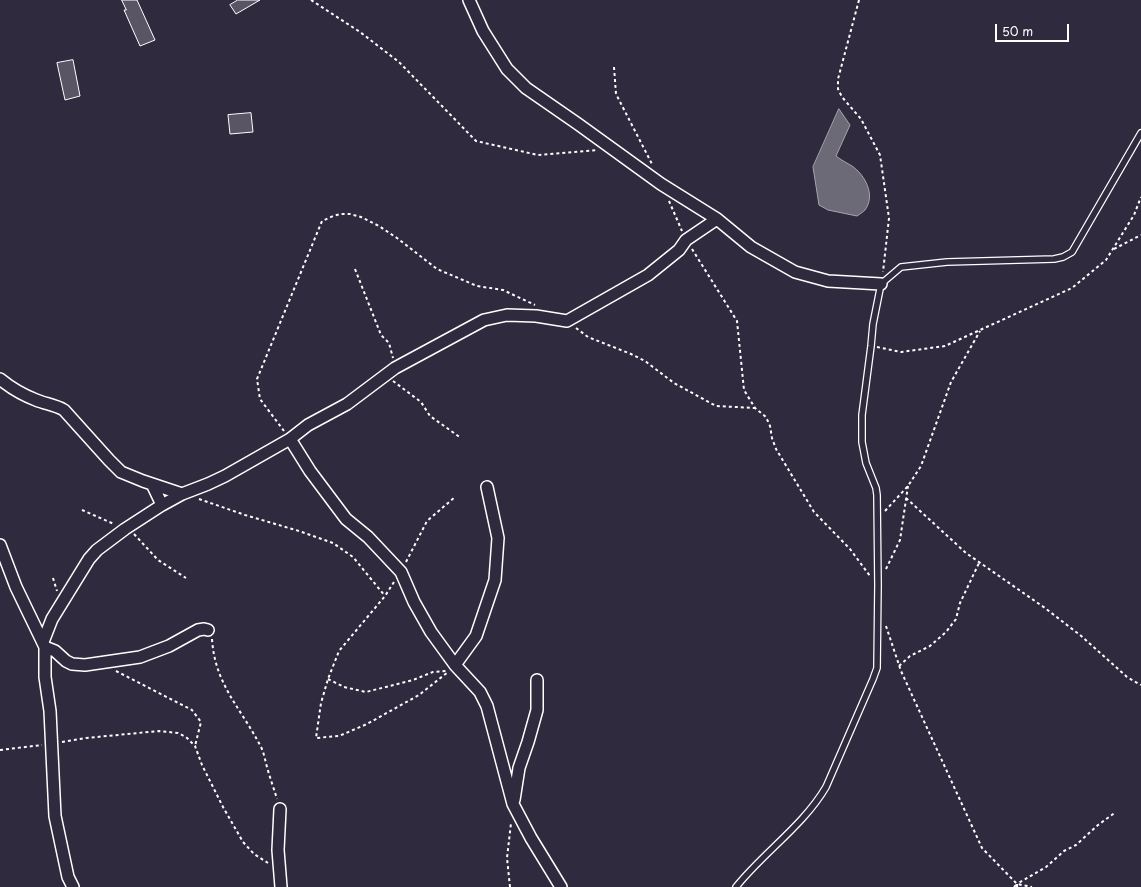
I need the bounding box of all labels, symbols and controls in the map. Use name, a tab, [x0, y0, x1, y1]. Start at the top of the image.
scale bar	[997, 16, 1071, 42]
text: 50 m	[1002, 22, 1033, 40]

